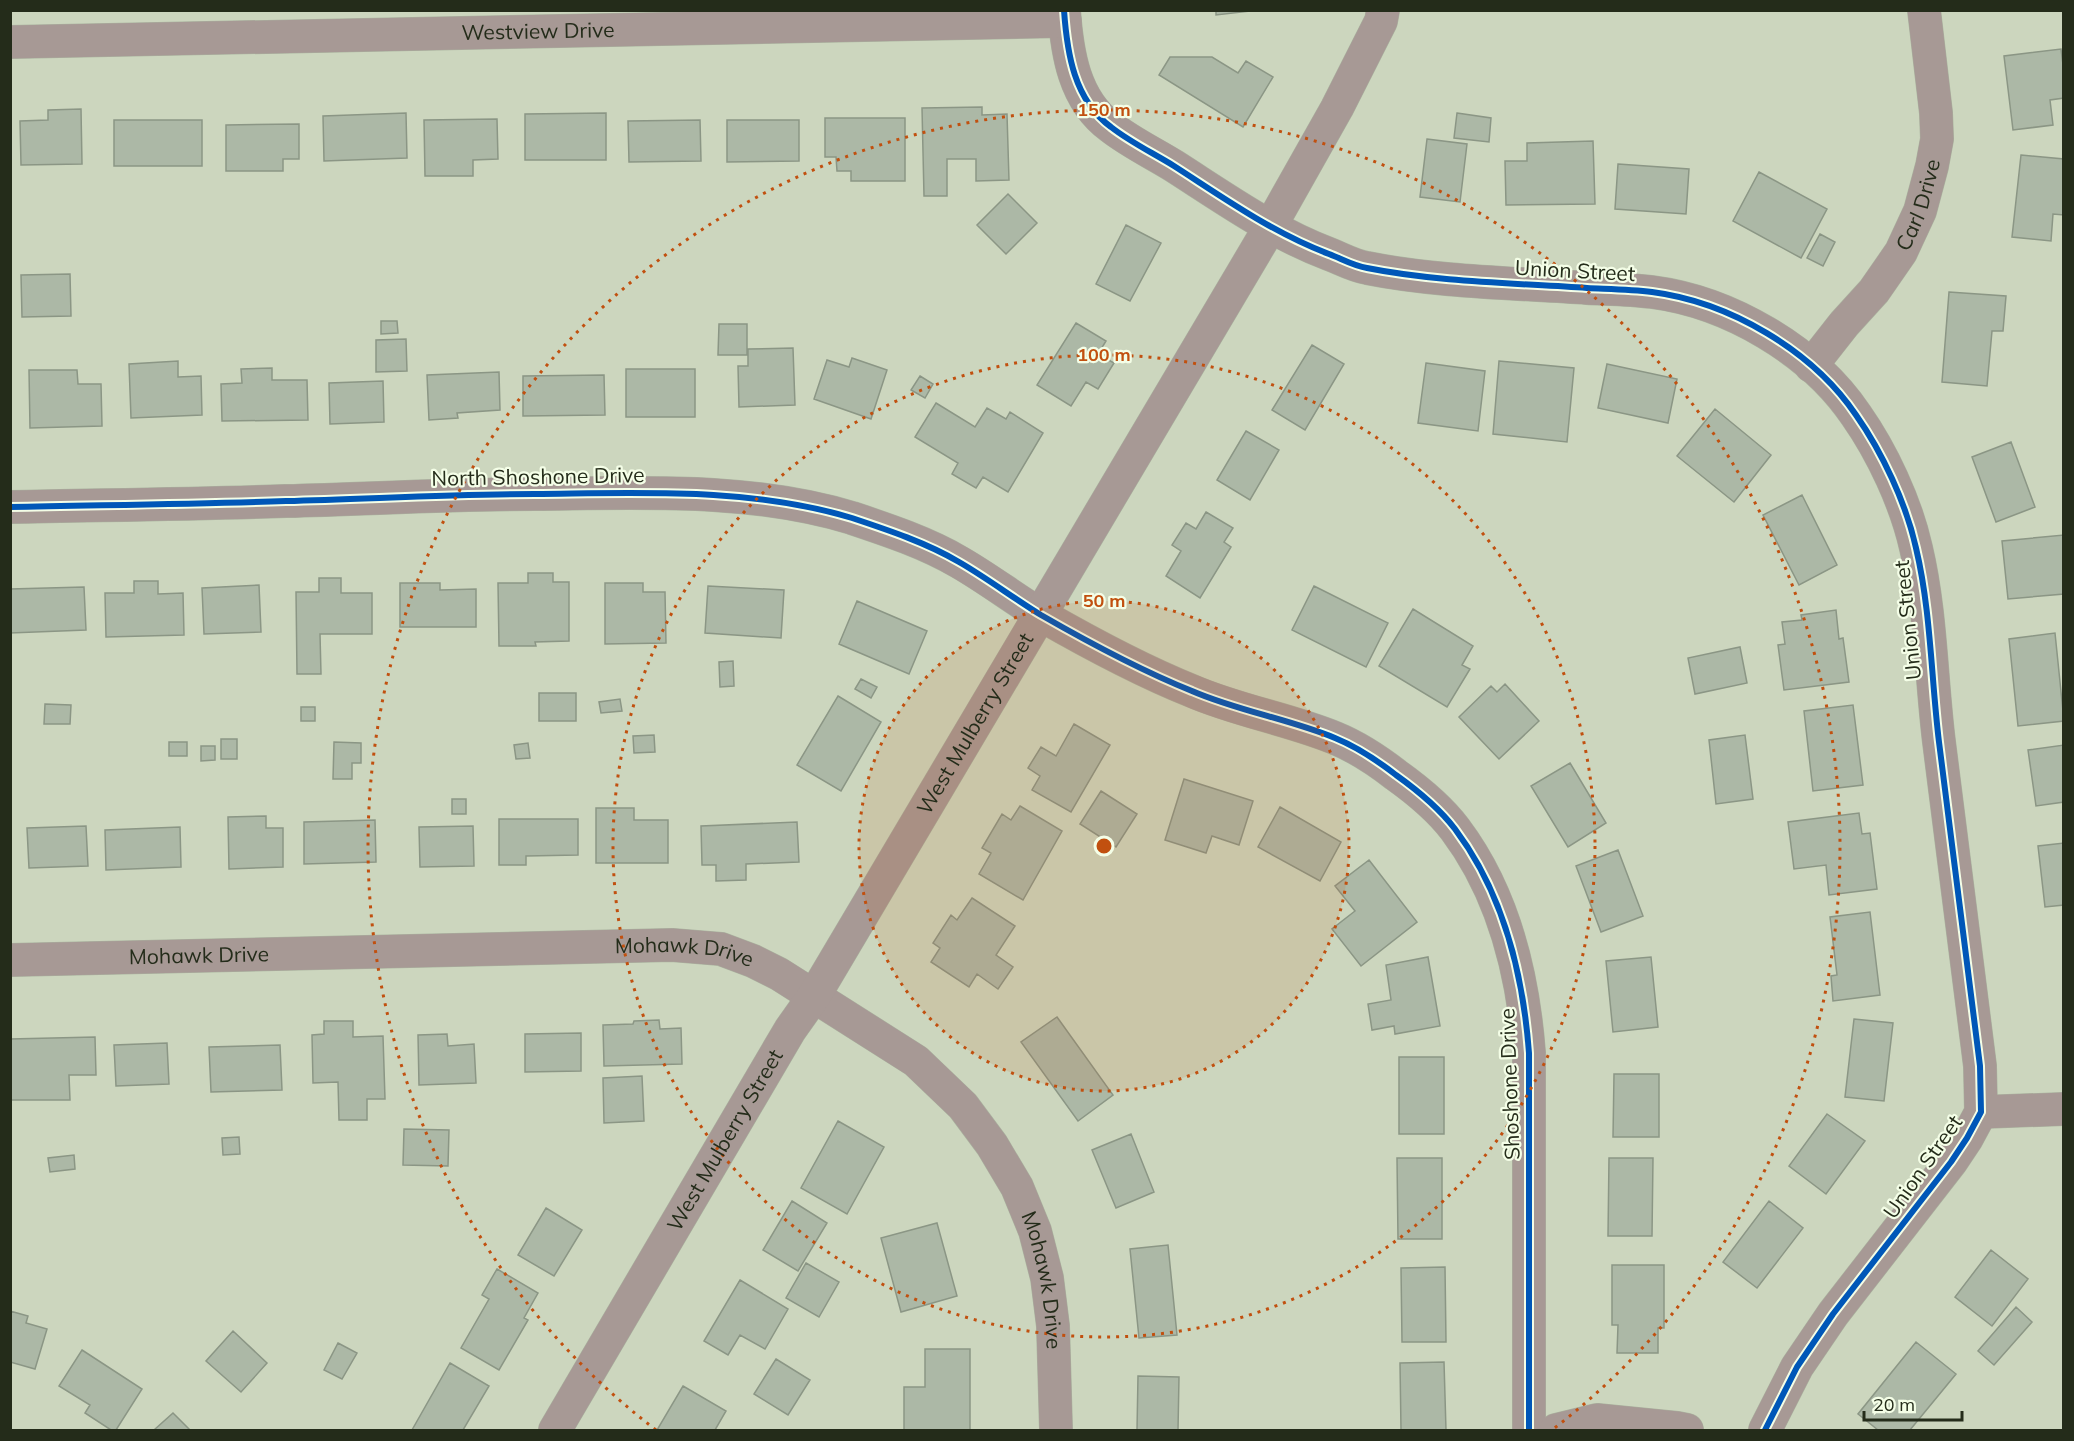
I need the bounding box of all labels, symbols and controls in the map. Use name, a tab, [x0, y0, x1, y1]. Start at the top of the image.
street label: Westview Drive	[461, 16, 615, 45]
text: 150 m	[1077, 98, 1131, 121]
street label: Carl Drive	[1889, 157, 1945, 255]
street label: Union Street	[1514, 254, 1636, 286]
text: 100 m	[1077, 343, 1131, 366]
street label: North Shoshone Drive	[431, 461, 645, 491]
street label: Union Street	[1888, 559, 1926, 681]
text: 50 m	[1083, 589, 1125, 612]
street label: West Mulberry Street	[911, 628, 1038, 819]
centre of rings	[1094, 836, 1114, 856]
street label: Mohawk Drive	[614, 931, 758, 972]
street label: Mohawk Drive	[129, 940, 269, 969]
street label: Shoshone Drive	[1493, 1008, 1525, 1160]
street label: West Mulberry Street	[661, 1044, 788, 1235]
street label: Union Street	[1877, 1110, 1967, 1223]
street label: Mohawk Drive	[1016, 1207, 1068, 1350]
scale bar	[1864, 1384, 1962, 1422]
text: 20 m	[1873, 1393, 1915, 1416]

